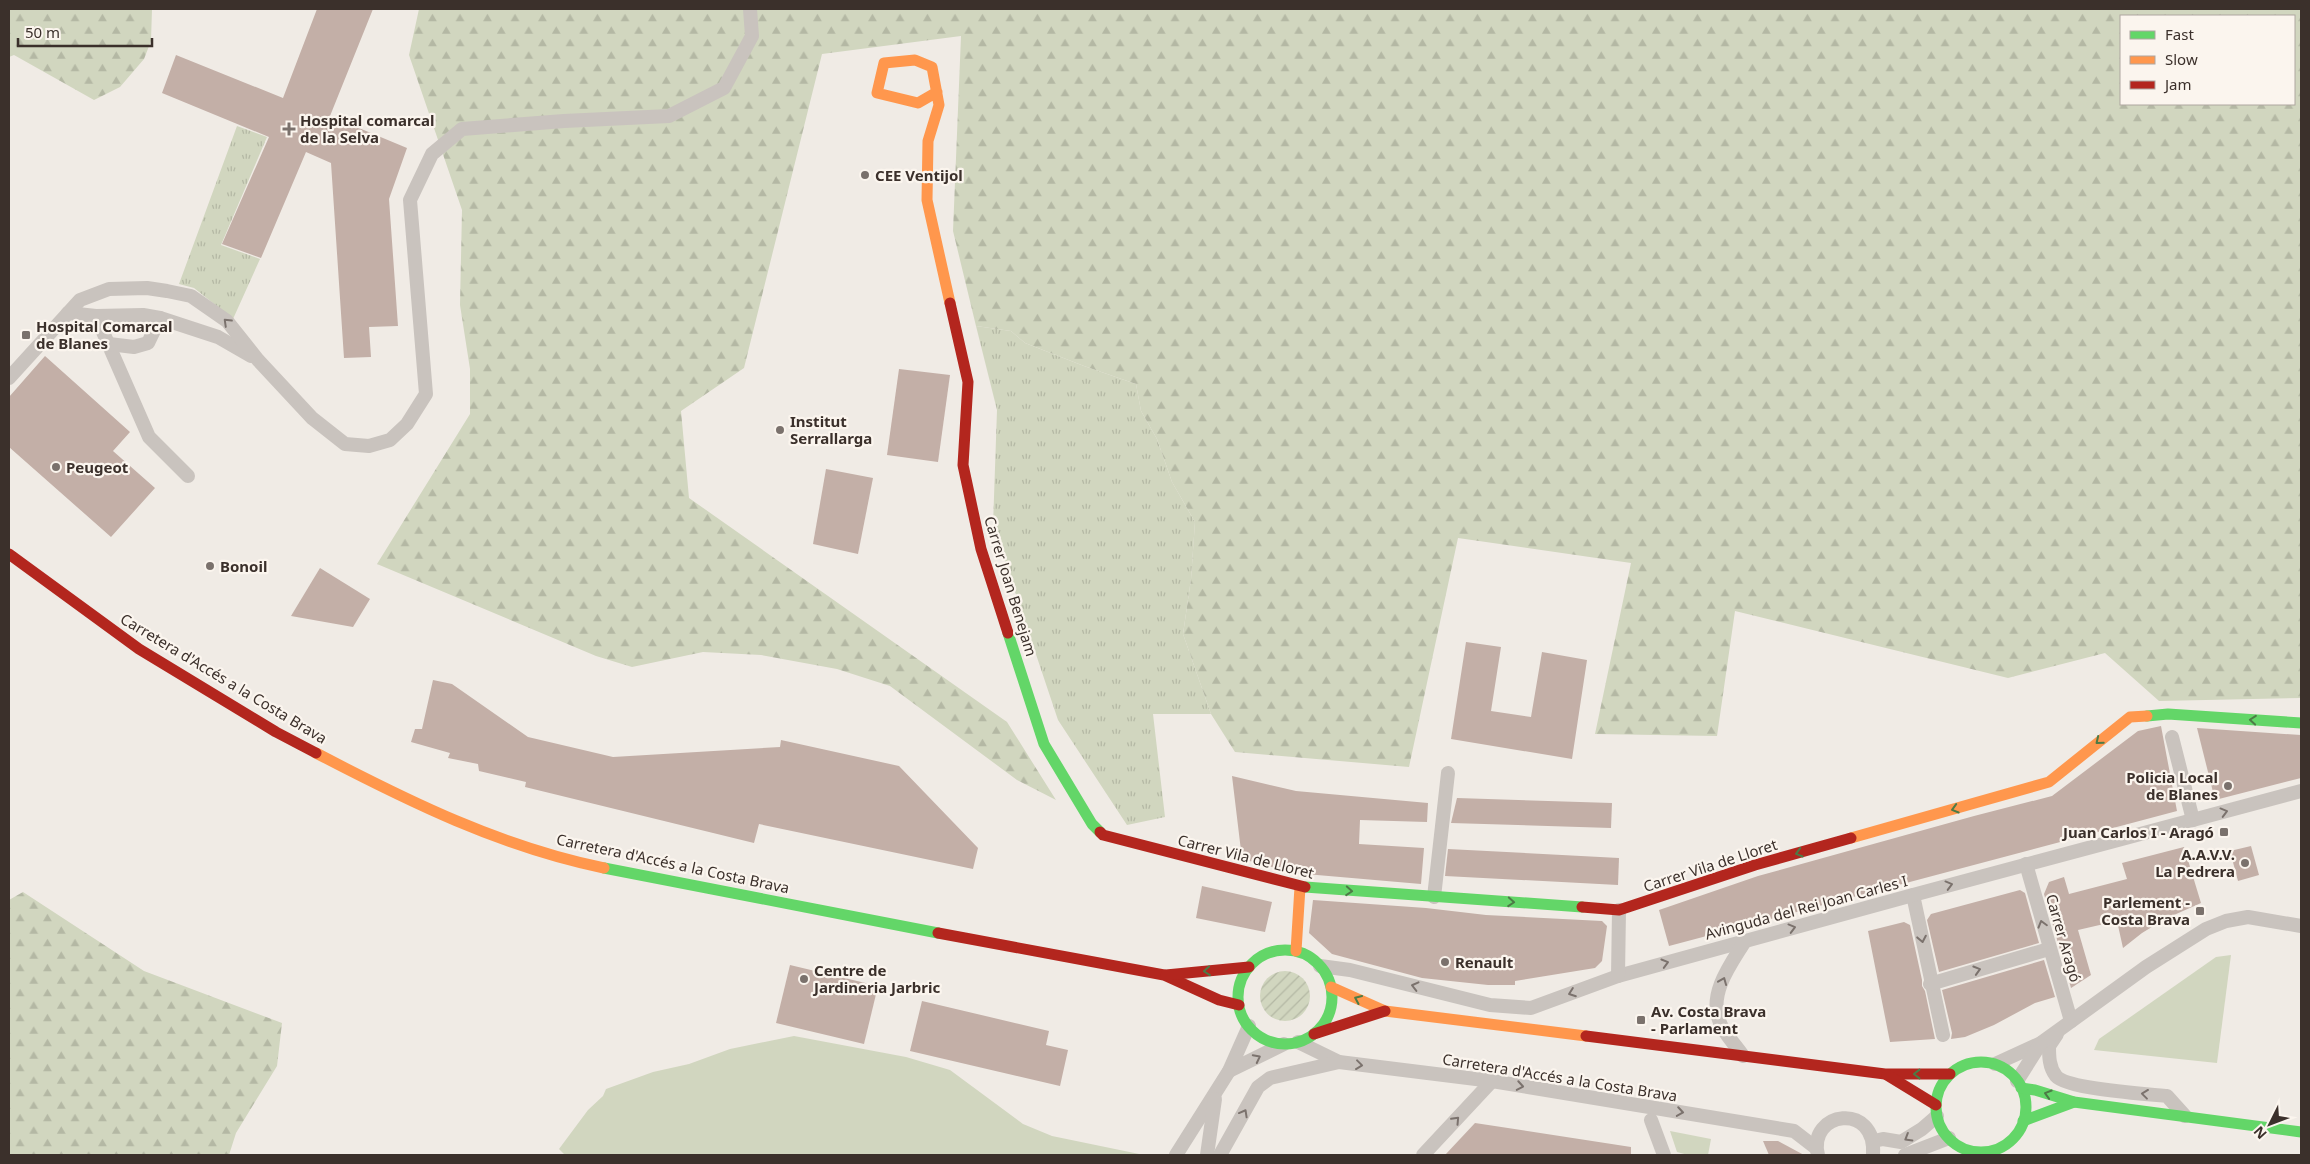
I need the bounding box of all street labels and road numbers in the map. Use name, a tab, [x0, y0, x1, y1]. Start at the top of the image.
street label: Carrer Joan Benejam	[980, 513, 1042, 659]
street label: Carretera d'Accés a la Costa Brava	[117, 608, 331, 748]
street label: Carretera d'Accés a la Costa Brava	[555, 829, 791, 897]
street label: Carrer Vila de Lloret	[1176, 829, 1317, 883]
street label: Carrer Vila de Lloret	[1640, 834, 1780, 896]
street label: Avinguda del Rei Joan Carles I	[1703, 870, 1909, 944]
street label: Carrer Aragó	[2042, 892, 2086, 984]
street label: Carretera d'Accés a la Costa Brava	[1441, 1049, 1679, 1105]

